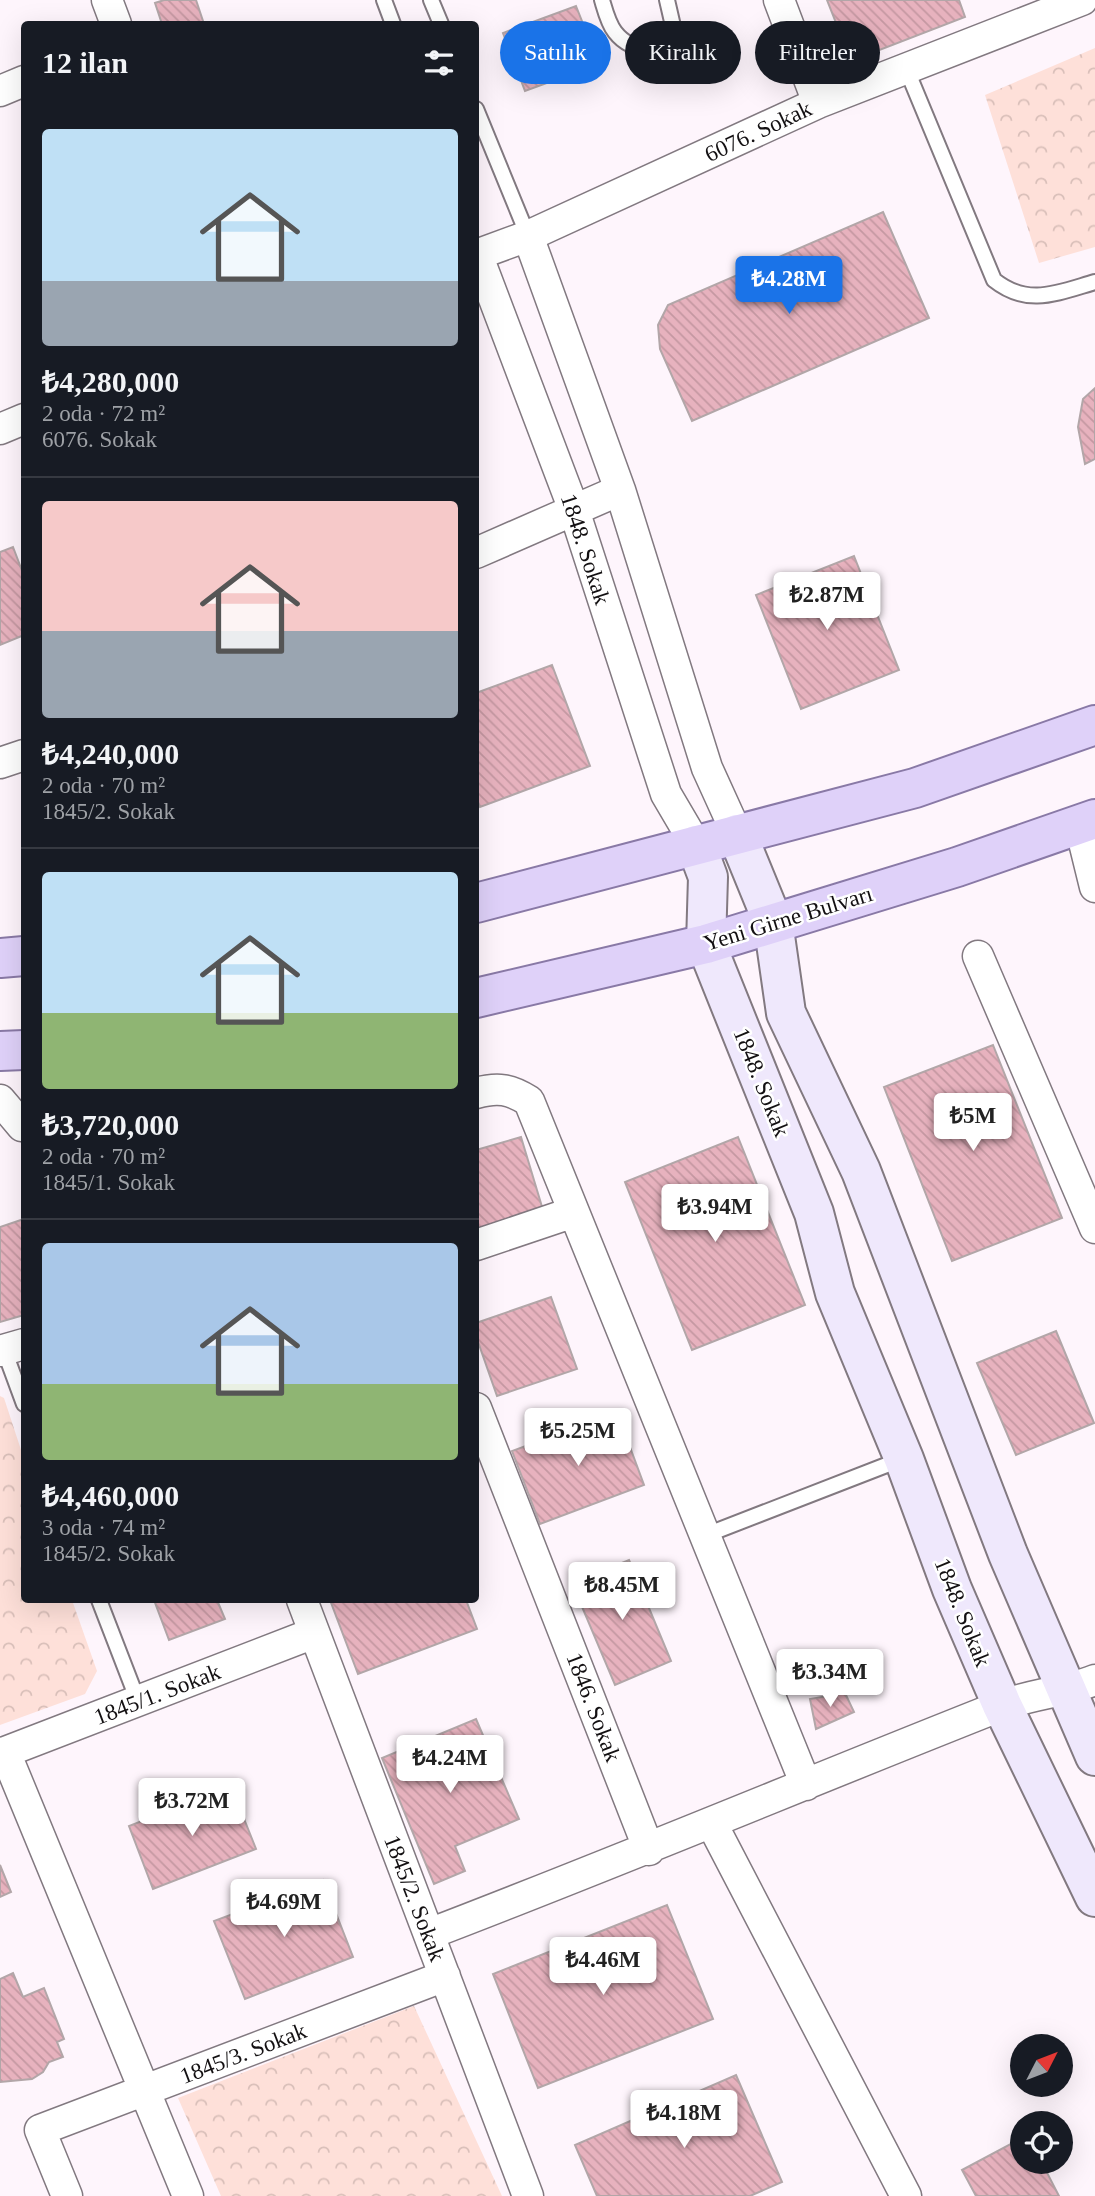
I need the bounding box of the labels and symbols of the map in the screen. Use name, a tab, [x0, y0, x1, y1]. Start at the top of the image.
street label: 6076. Sokak	[701, 96, 816, 167]
pin: ₺4.28M	[732, 256, 846, 316]
street label: 1848. Sokak	[556, 491, 615, 608]
pin: ₺2.87M	[770, 572, 884, 632]
street label: Yeni Girne Bulvarı	[701, 881, 876, 956]
street label: 1848. Sokak	[728, 1024, 795, 1141]
pin: ₺5M	[939, 1094, 1007, 1153]
pin: ₺3.94M	[658, 1184, 772, 1244]
pin: ₺5.25M	[521, 1408, 635, 1468]
street label: 1848. Sokak	[929, 1554, 996, 1671]
pin: ₺8.45M	[565, 1562, 679, 1622]
street label: 1846. Sokak	[561, 1649, 626, 1766]
pin: ₺3.34M	[773, 1650, 887, 1709]
street label: 1845/1. Sokak	[91, 1659, 224, 1730]
pin: ₺4.24M	[393, 1736, 507, 1795]
pin: ₺3.72M	[135, 1778, 249, 1838]
street label: 1845/2. Sokak	[379, 1832, 450, 1965]
pin: ₺4.69M	[227, 1880, 341, 1939]
pin: ₺4.46M	[546, 1938, 660, 1997]
street label: 1845/3. Sokak	[177, 2018, 310, 2089]
north arrow	[1010, 2034, 1073, 2096]
pin: ₺4.18M	[627, 2090, 741, 2150]

